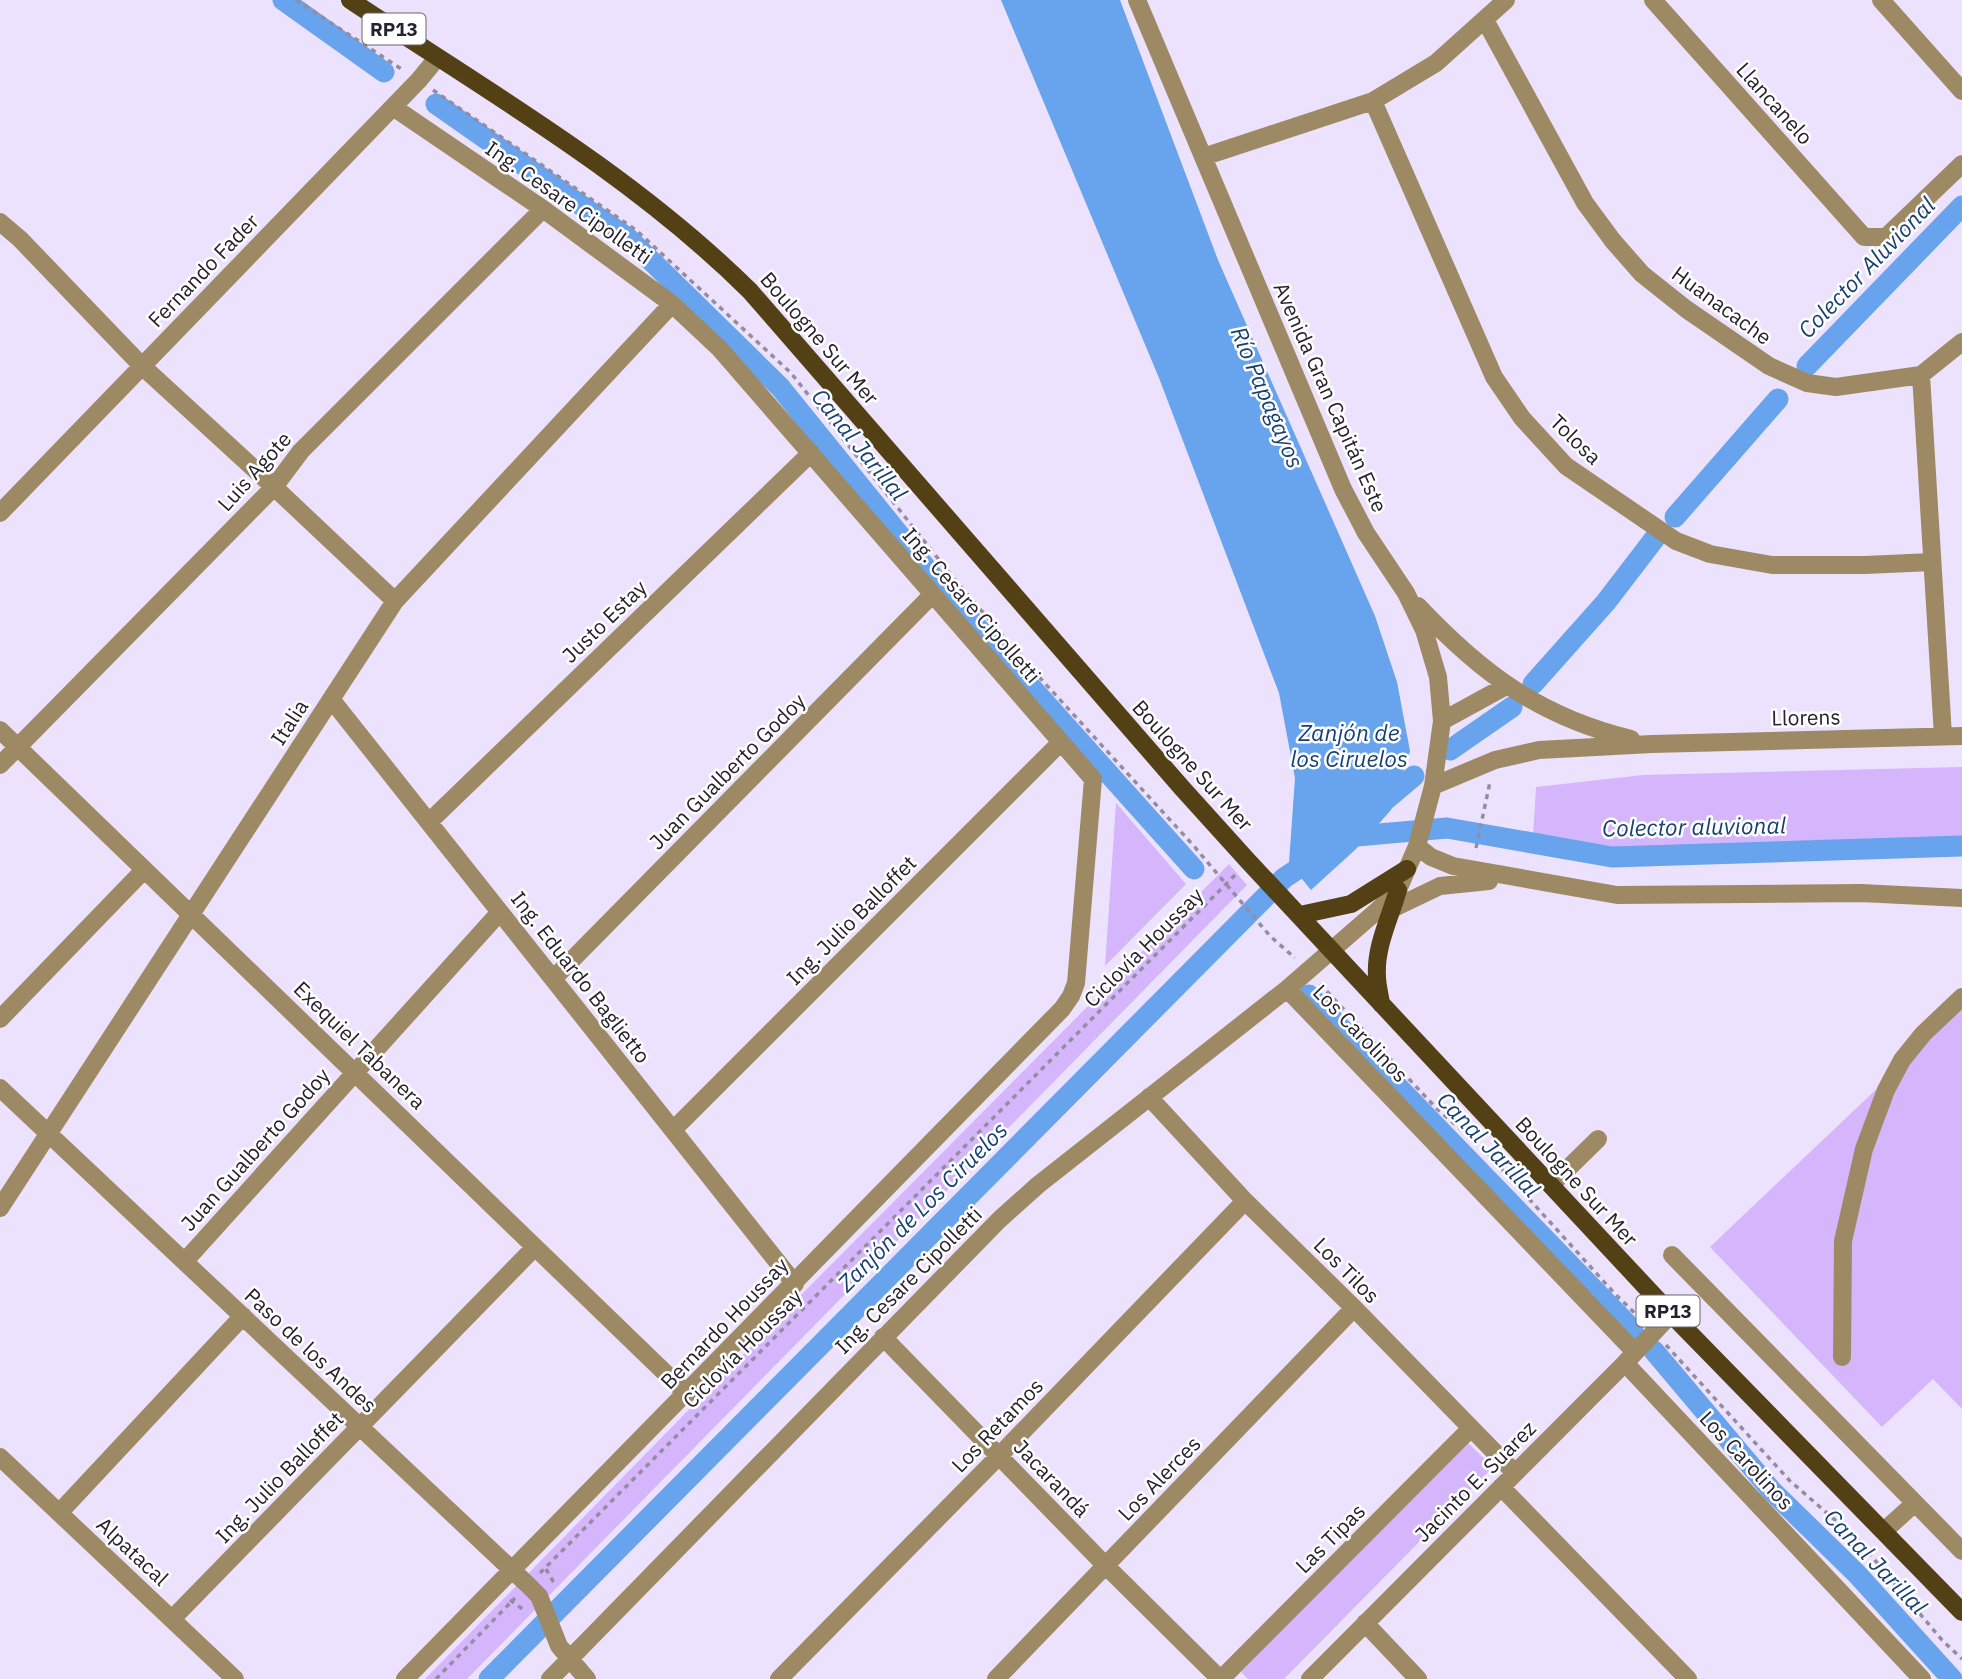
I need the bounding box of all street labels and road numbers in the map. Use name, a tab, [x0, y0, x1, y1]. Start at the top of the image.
road number: RP13	[362, 14, 426, 44]
street label: Llancanelo	[1730, 56, 1820, 150]
street label: Ing. Cesare Cipolletti	[480, 134, 658, 270]
street label: Fernando Fader	[142, 207, 265, 333]
street label: Huanacache	[1666, 259, 1778, 351]
street label: Boulogne Sur Mer	[754, 266, 886, 411]
street label: Avenida Gran Capitán Este	[1268, 278, 1394, 516]
street label: Tolosa	[1544, 408, 1608, 470]
street label: Luis Agote	[211, 425, 297, 517]
street label: Ing. Cesare Cipolletti	[897, 521, 1047, 689]
street label: Justo Estay	[555, 573, 653, 669]
street label: Juan Gualberto Godoy	[643, 686, 812, 855]
street label: Boulogne Sur Mer	[1127, 693, 1260, 837]
street label: Italia	[264, 694, 314, 750]
street label: Llorens	[1771, 702, 1841, 732]
street label: Ing. Julio Balloffet	[780, 849, 922, 991]
street label: Ciclovía Houssay	[1077, 881, 1209, 1013]
street label: Ing. Eduardo Baglietto	[505, 885, 657, 1069]
street label: Exequiel Tabanera	[288, 975, 432, 1115]
street label: Los Carolinos	[1307, 978, 1415, 1088]
street label: Juan Gualberto Godoy	[174, 1061, 336, 1237]
street label: Boulogne Sur Mer	[1510, 1110, 1645, 1252]
street label: Ing. Cesare Cipolletti	[828, 1200, 988, 1360]
street label: Los Tilos	[1308, 1231, 1386, 1309]
street label: Bernardo Houssay	[654, 1251, 795, 1395]
street label: Paso de los Andes	[239, 1281, 383, 1419]
street label: Ciclovía Houssay	[676, 1282, 808, 1414]
road number: RP13	[1636, 1296, 1700, 1326]
street label: Los Retamos	[945, 1372, 1049, 1478]
street label: Los Carolinos	[1694, 1404, 1800, 1516]
street label: Ing. Julio Balloffet	[209, 1405, 349, 1549]
street label: Jacinto E. Suarez	[1408, 1414, 1542, 1548]
street label: Los Alerces	[1111, 1430, 1207, 1526]
street label: Jacarandá	[1008, 1433, 1096, 1523]
street label: Las Tipas	[1289, 1497, 1371, 1579]
street label: Alpatacal	[91, 1511, 175, 1592]

